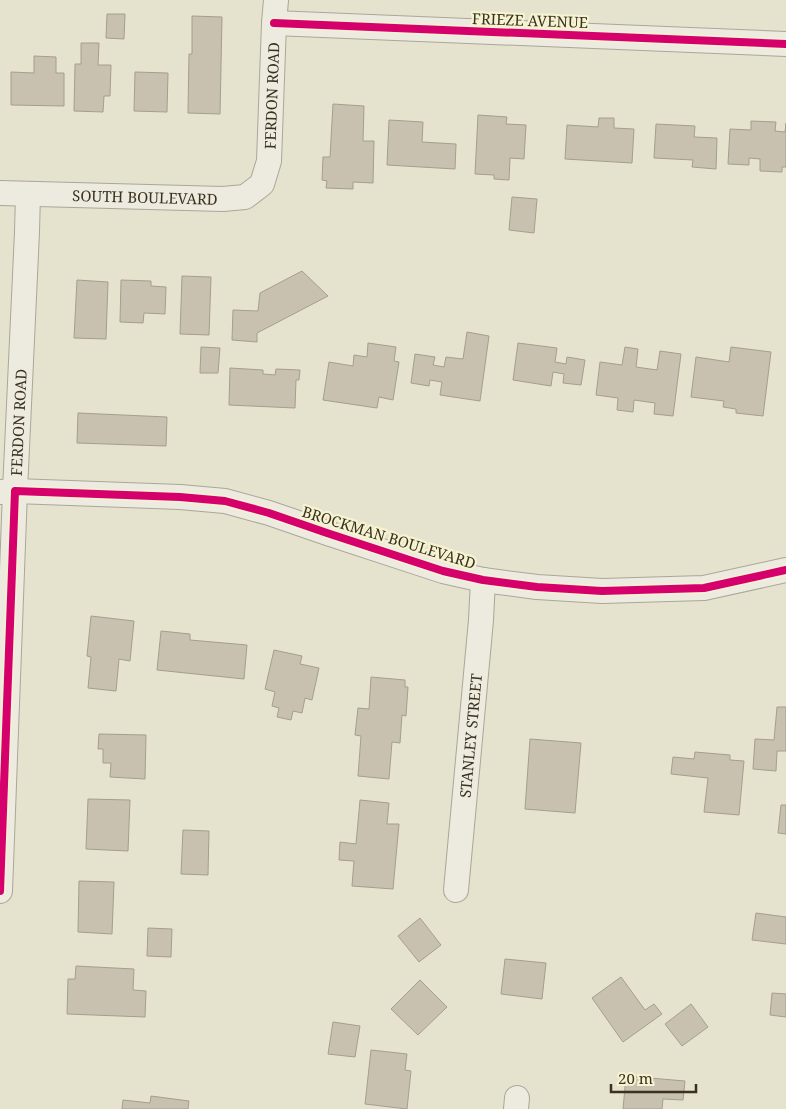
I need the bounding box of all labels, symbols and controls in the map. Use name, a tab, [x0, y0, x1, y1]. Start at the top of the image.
street label: FRIEZE AVENUE	[472, 8, 588, 32]
street label: FERDON ROAD	[259, 42, 283, 150]
street label: SOUTH BOULEVARD	[72, 185, 218, 209]
street label: FERDON ROAD	[6, 368, 31, 476]
street label: BROCKMAN BOULEVARD	[300, 501, 478, 573]
street label: STANLEY STREET	[455, 673, 486, 799]
scale bar	[611, 1062, 696, 1094]
text: 20 m	[618, 1068, 653, 1088]

